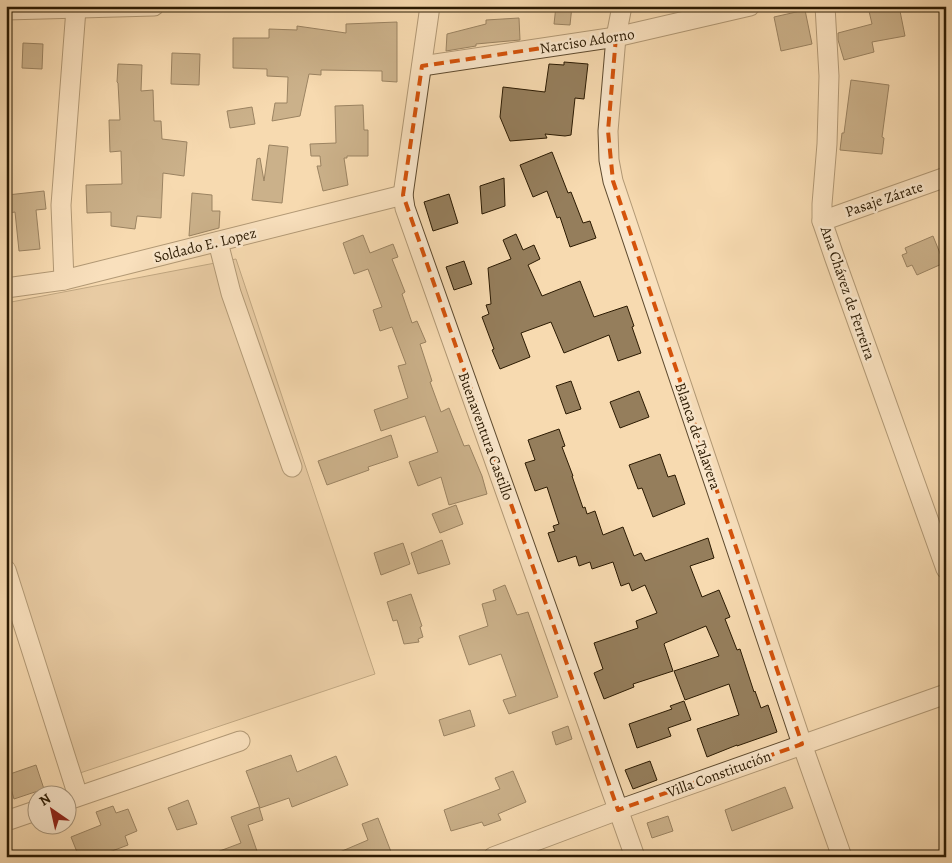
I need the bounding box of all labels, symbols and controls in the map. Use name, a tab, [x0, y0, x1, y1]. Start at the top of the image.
street label: Narciso Adorno	[538, 24, 636, 58]
street label: Pasaje Zárate	[842, 176, 926, 222]
street label: Soldado E. Lopez	[152, 223, 258, 267]
street label: Ana Chávez de Ferreira	[815, 223, 880, 363]
street label: Buenaventura Castillo	[454, 369, 518, 503]
street label: Blanca de Talavera	[670, 380, 726, 492]
street label: Villa Constitución	[663, 746, 774, 802]
north arrow	[28, 786, 78, 836]
text: N	[35, 789, 55, 810]

